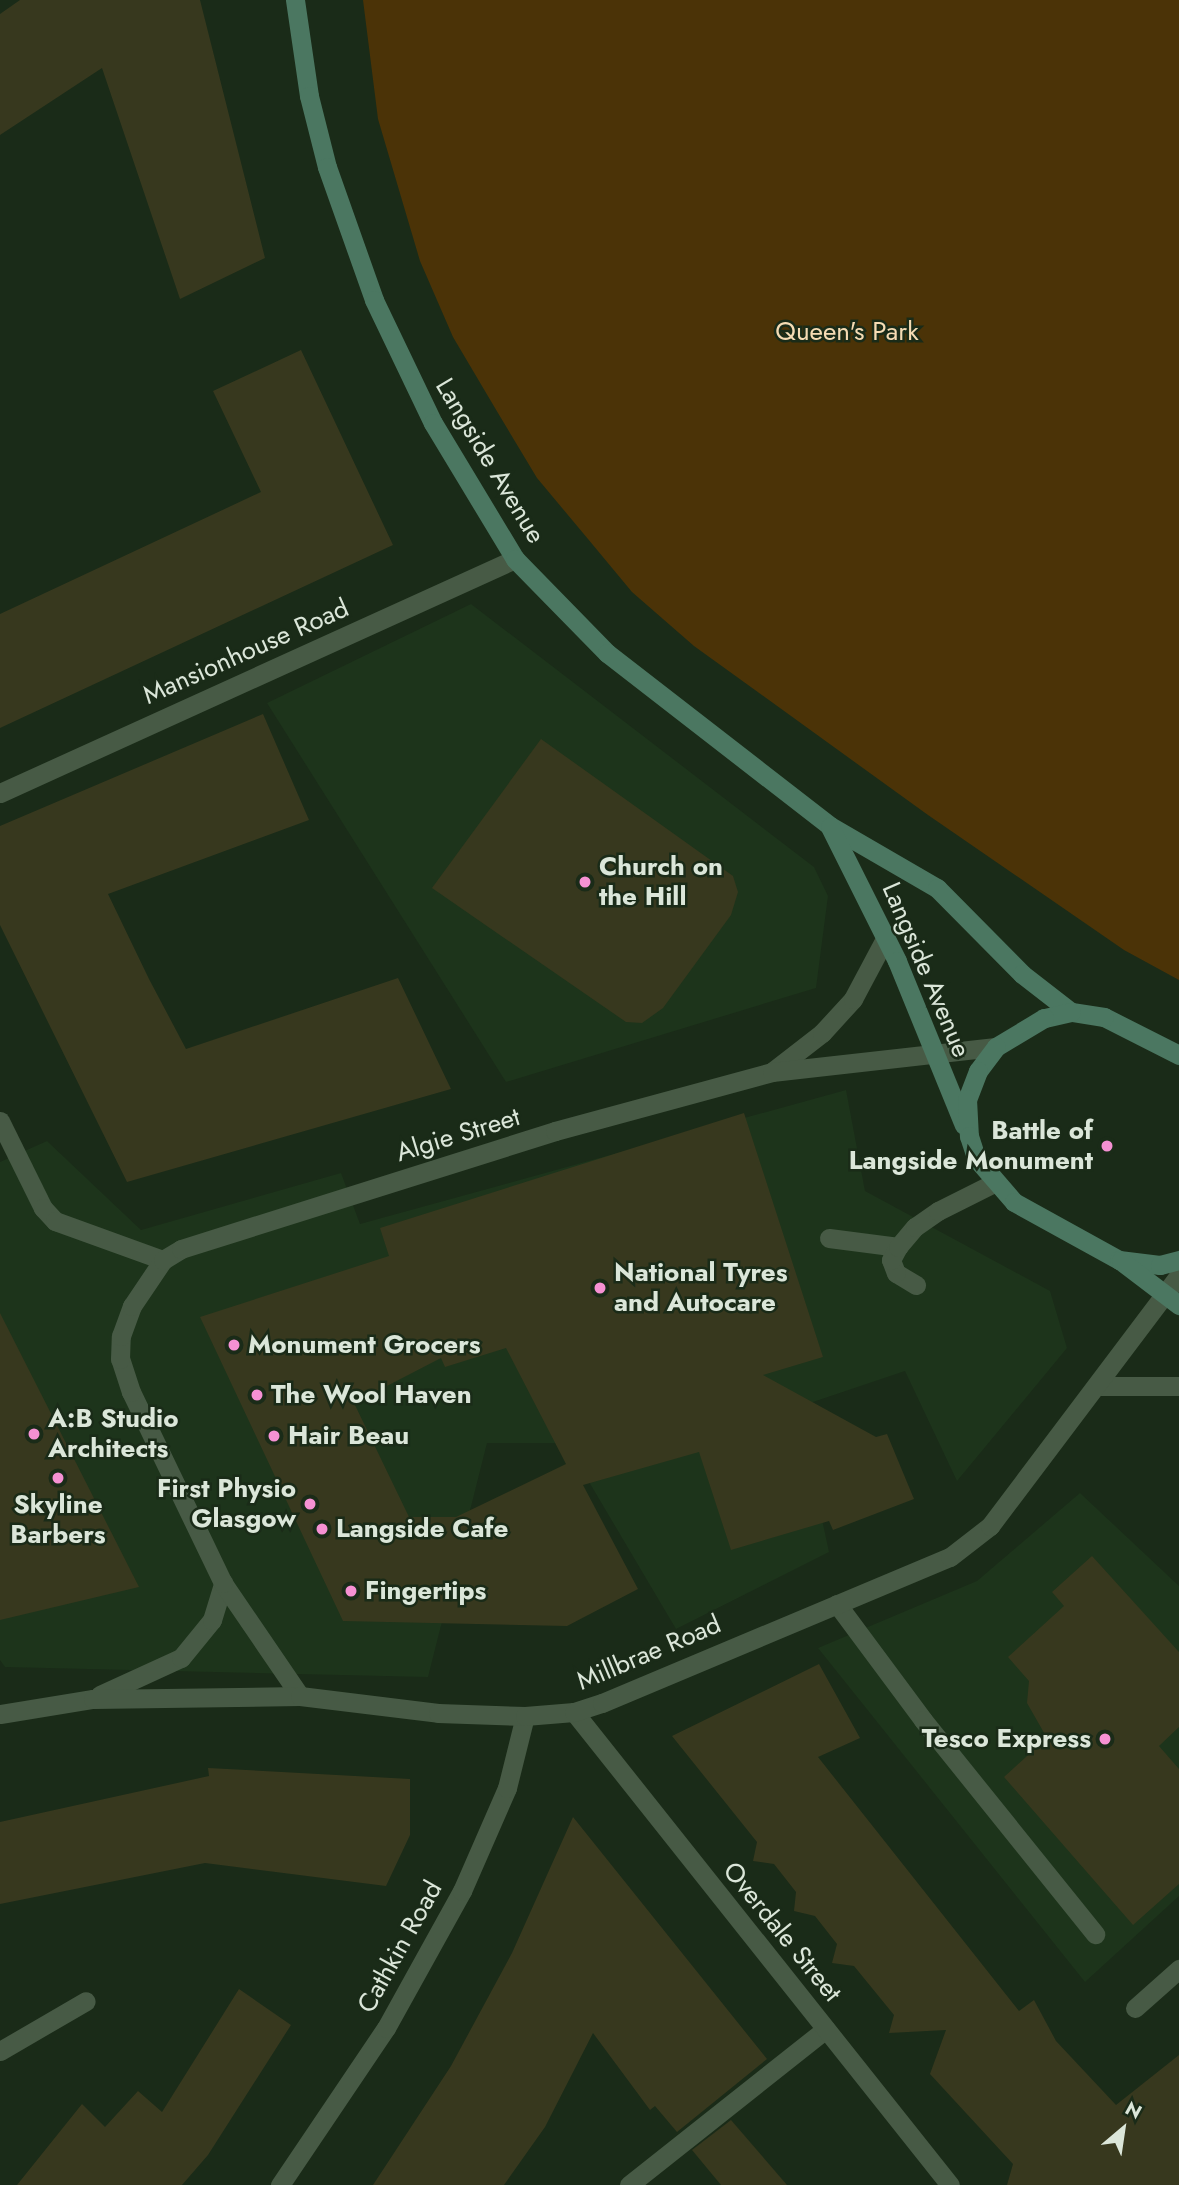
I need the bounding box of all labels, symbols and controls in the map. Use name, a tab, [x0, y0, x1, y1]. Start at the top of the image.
park label: Queen's Park	[775, 316, 919, 348]
street label: Langside Avenue	[428, 373, 552, 549]
street label: Mansionhouse Road	[138, 593, 354, 711]
place label: Church on the Hill	[599, 851, 723, 912]
marker: Church on the Hill	[577, 874, 593, 890]
street label: Langside Avenue	[875, 878, 977, 1062]
street label: Algie Street	[392, 1101, 524, 1169]
place label: Battle of Langside Monument	[849, 1115, 1093, 1176]
marker: Battle of Langside Monument	[1099, 1138, 1115, 1154]
place label: National Tyres and Autocare	[614, 1257, 788, 1318]
marker: National Tyres and Autocare	[592, 1280, 608, 1296]
place label: Monument Grocers	[248, 1329, 481, 1361]
marker: Monument Grocers	[226, 1337, 242, 1353]
place label: The Wool Haven	[271, 1379, 472, 1411]
marker: The Wool Haven	[249, 1387, 265, 1403]
place label: A:B Studio Architects	[48, 1403, 179, 1464]
place label: Hair Beau	[288, 1420, 409, 1452]
marker: A:B Studio Architects	[26, 1426, 42, 1442]
marker: Hair Beau	[266, 1428, 282, 1444]
marker: Skyline Barbers	[50, 1470, 66, 1486]
place label: First Physio Glasgow	[157, 1473, 296, 1534]
place label: Skyline Barbers	[10, 1489, 106, 1550]
marker: First Physio Glasgow	[302, 1496, 318, 1512]
place label: Langside Cafe	[336, 1513, 508, 1545]
marker: Langside Cafe	[314, 1521, 330, 1537]
place label: Fingertips	[365, 1575, 486, 1607]
marker: Fingertips	[343, 1583, 359, 1599]
street label: Millbrae Road	[572, 1609, 726, 1697]
place label: Tesco Express	[922, 1723, 1091, 1755]
marker: Tesco Express	[1097, 1731, 1113, 1747]
street label: Overdale Street	[716, 1856, 848, 2008]
street label: Cathkin Road	[351, 1876, 449, 2018]
north arrow	[1088, 2094, 1158, 2164]
text: N	[1120, 2095, 1147, 2126]

